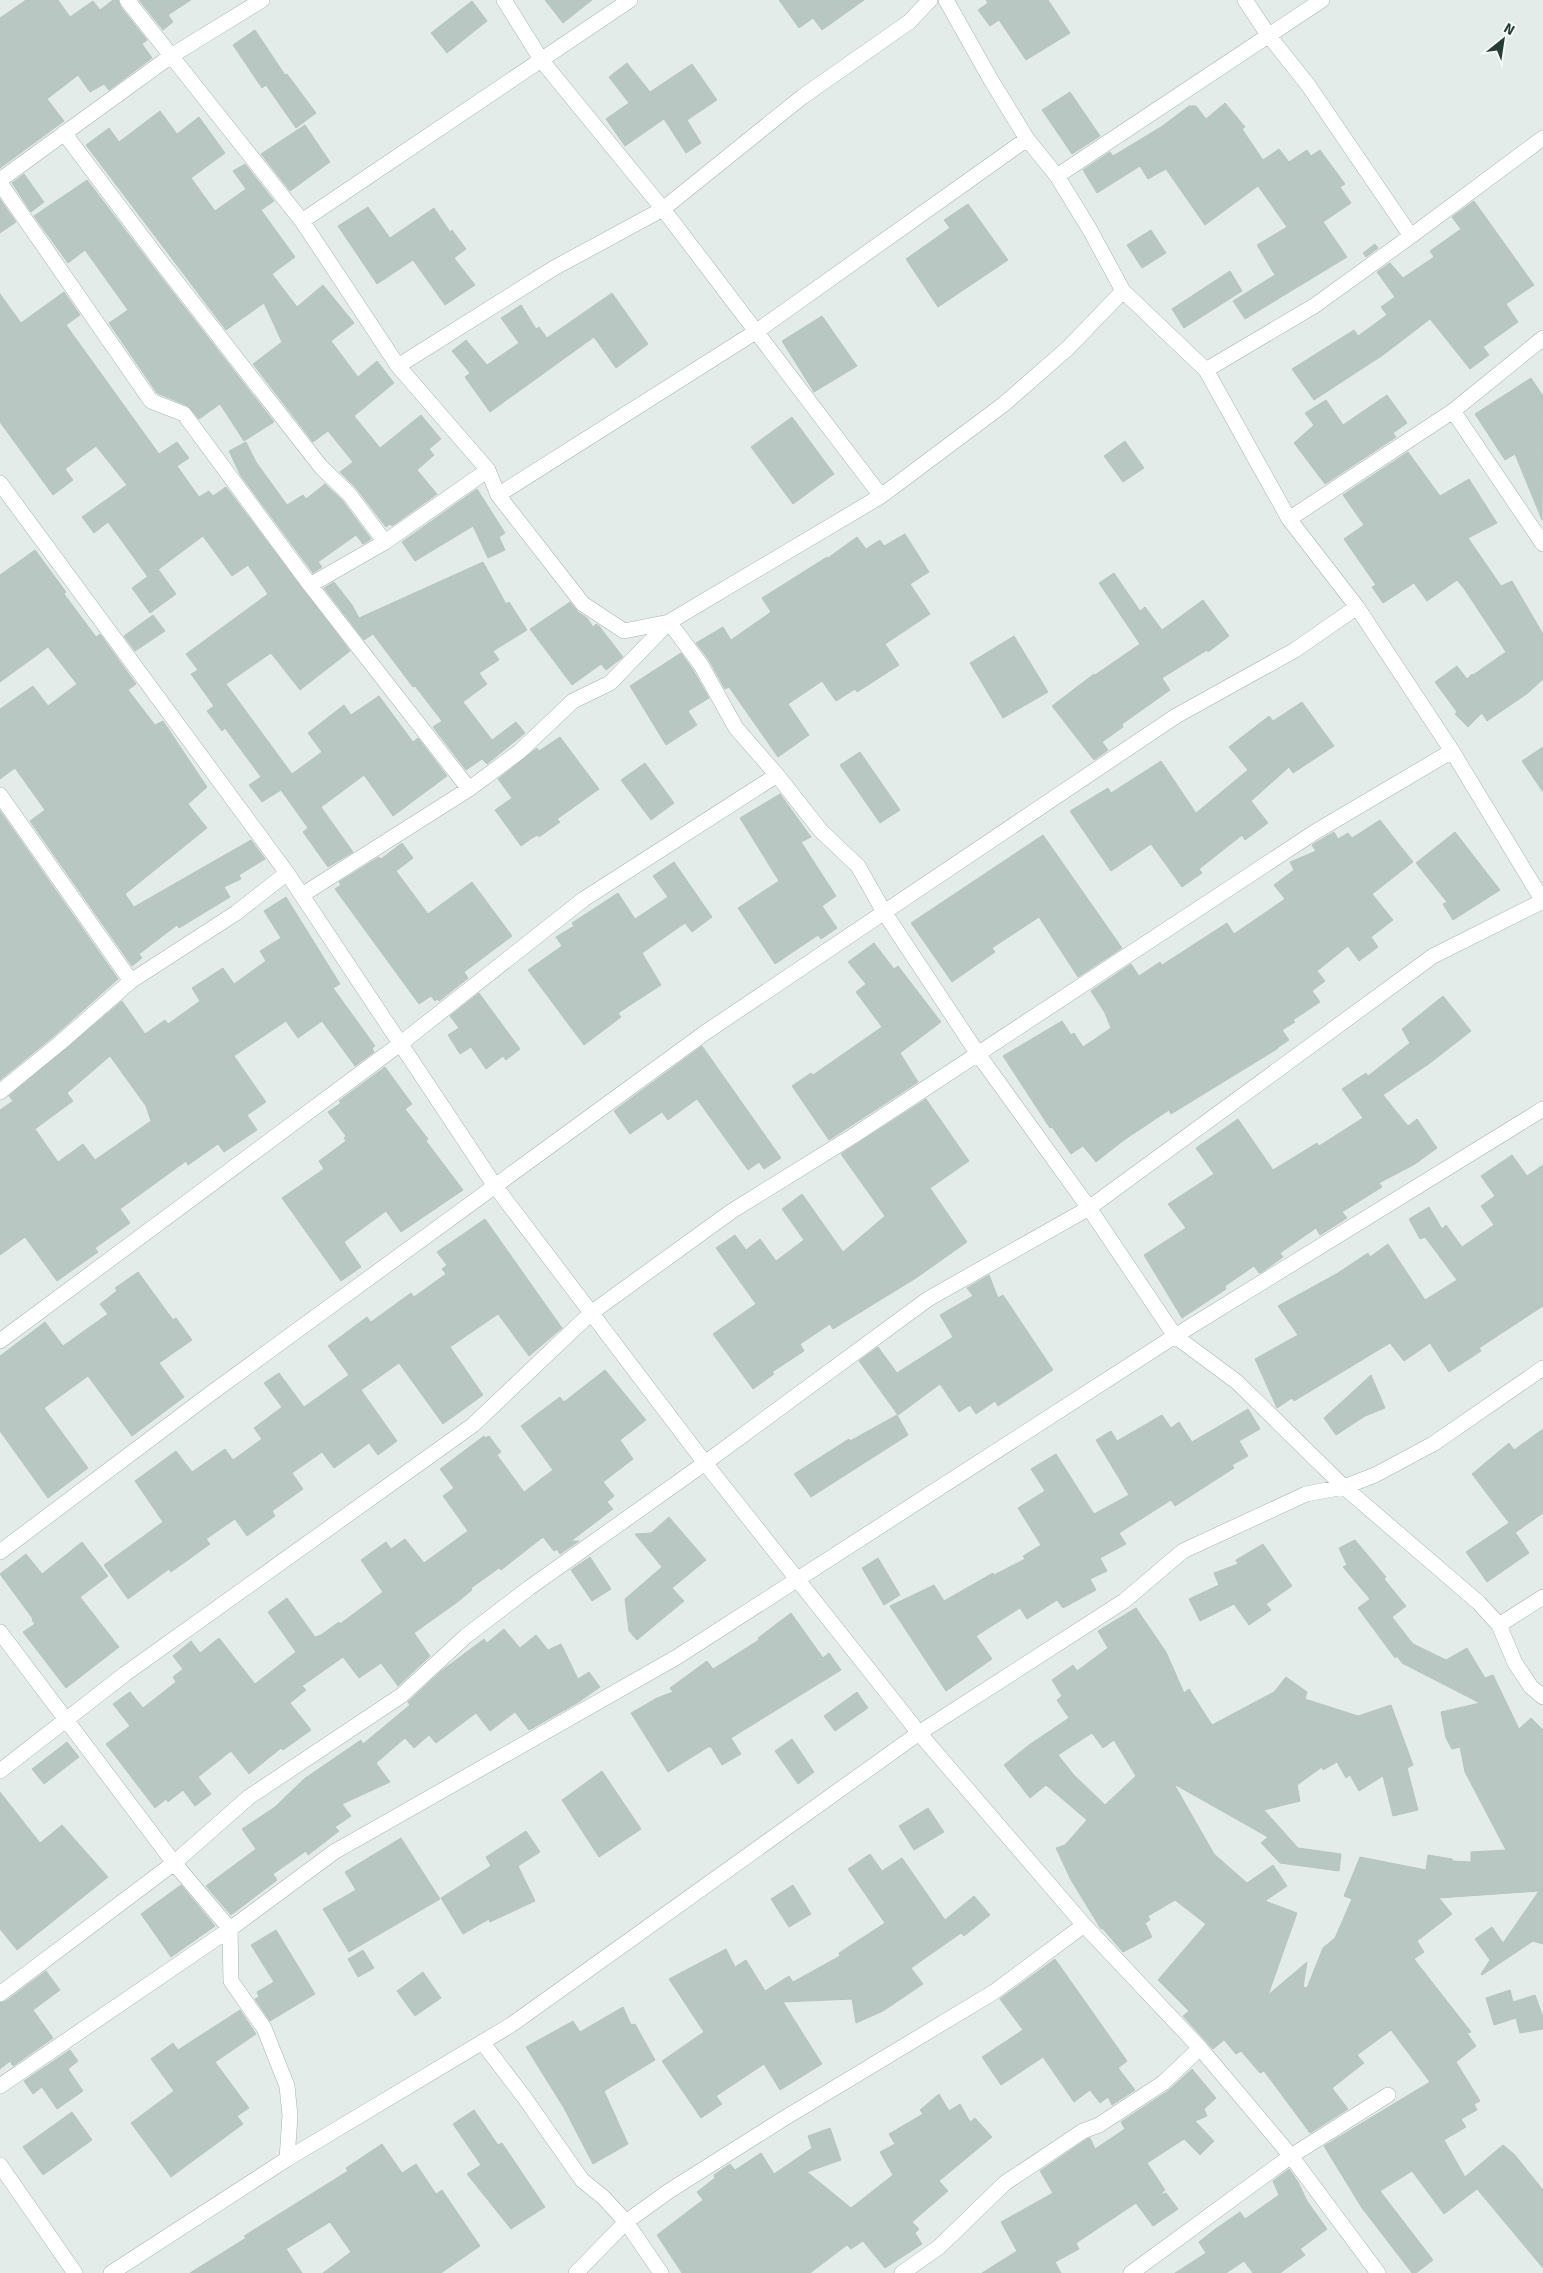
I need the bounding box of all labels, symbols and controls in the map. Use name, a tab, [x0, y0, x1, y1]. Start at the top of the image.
north arrow	[1478, 15, 1528, 65]
text: N	[1501, 19, 1518, 39]

